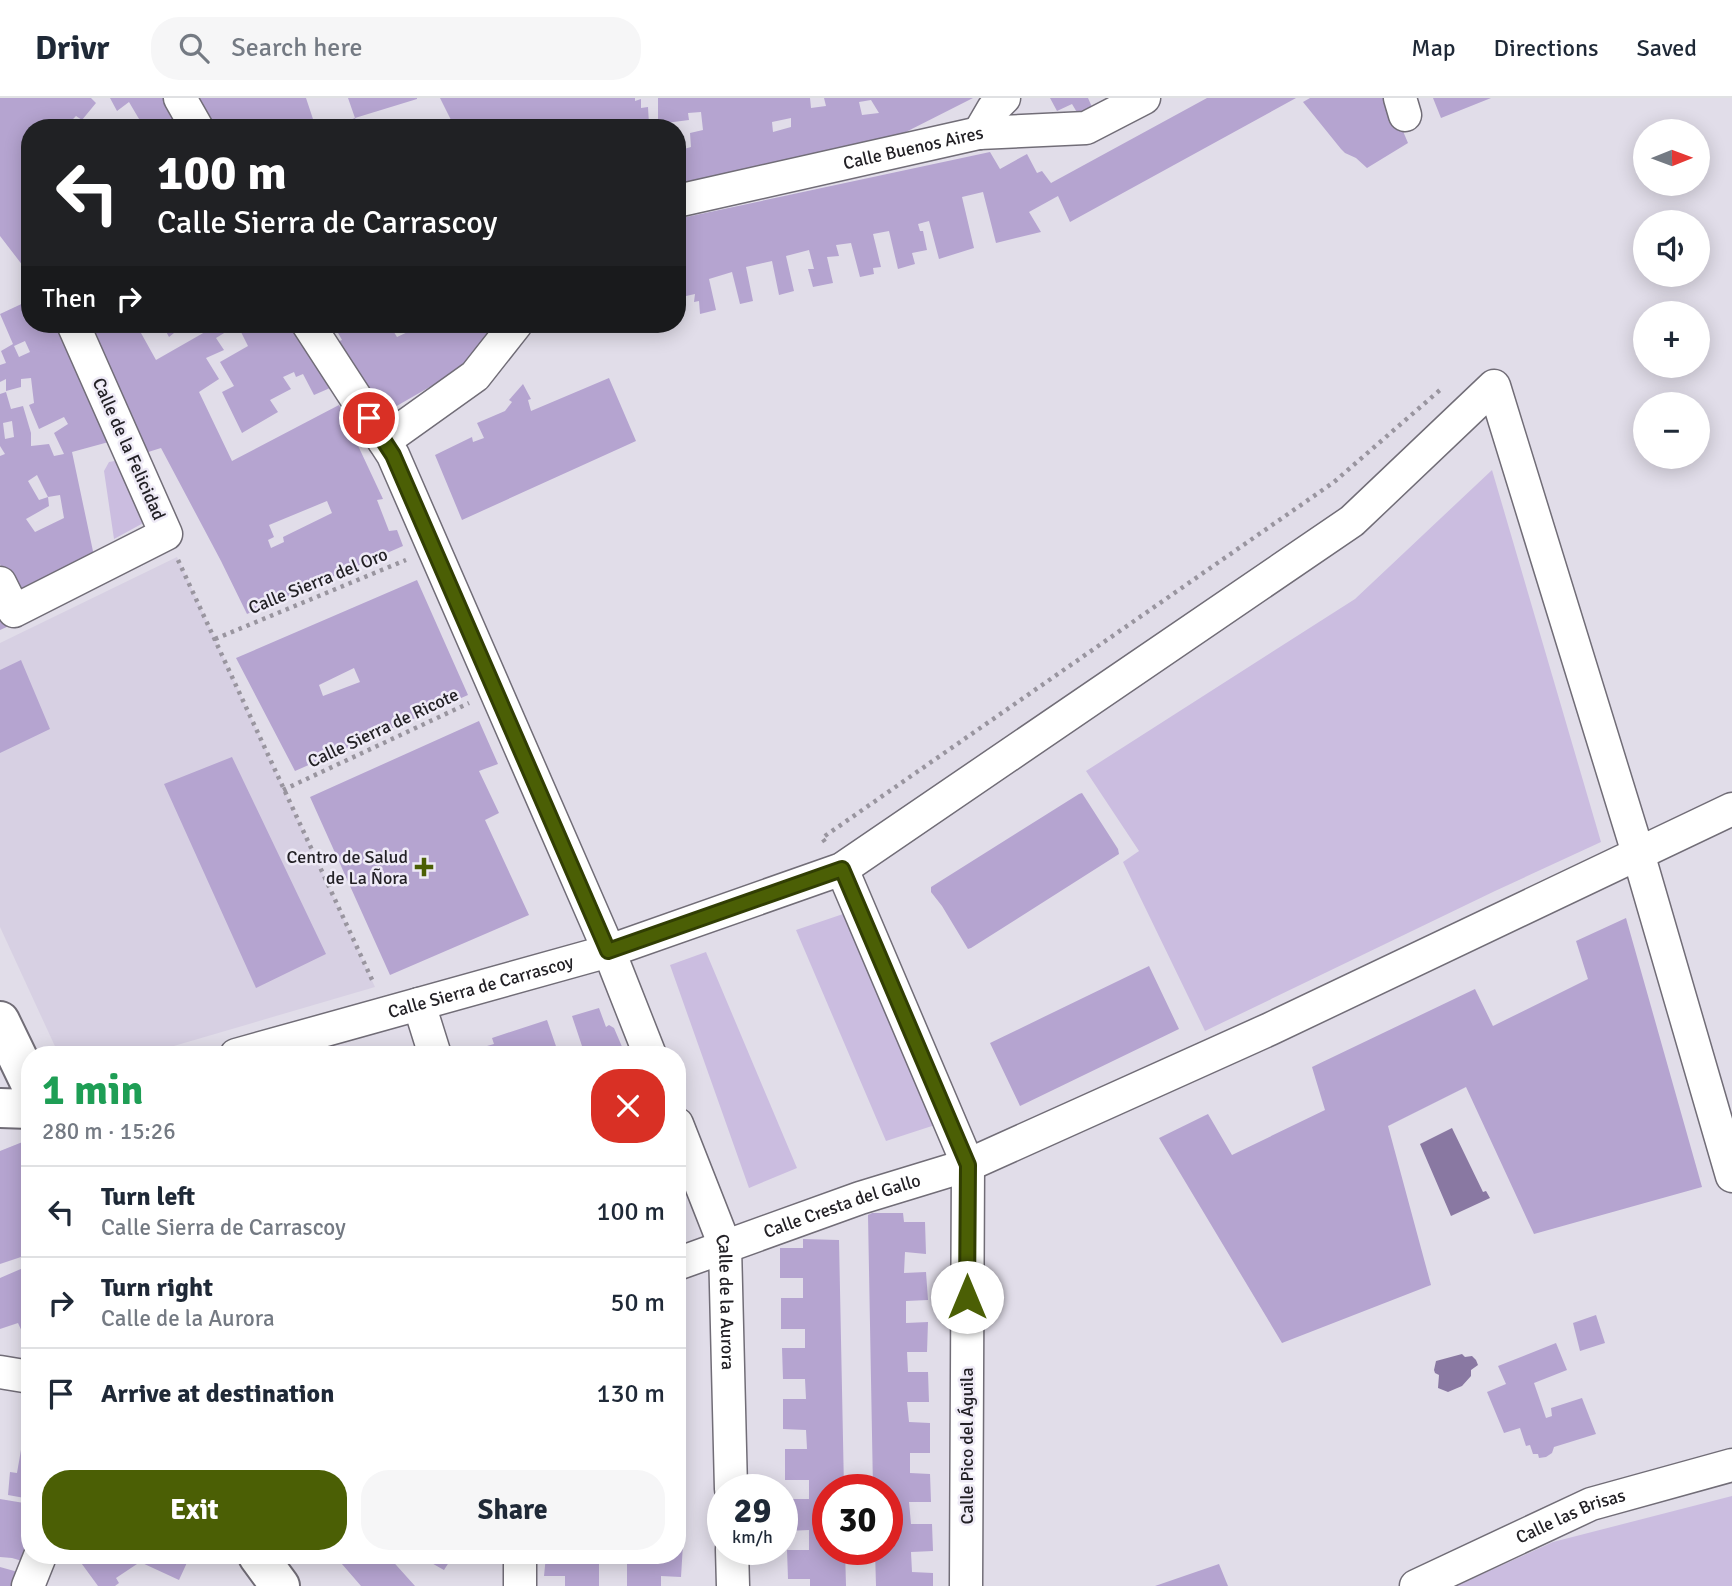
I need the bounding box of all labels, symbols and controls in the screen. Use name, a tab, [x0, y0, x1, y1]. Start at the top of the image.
search box	[151, 17, 641, 80]
text: Drivr	[35, 28, 109, 69]
icon: search	[175, 29, 213, 67]
text: Search here	[231, 32, 362, 64]
text: Map	[1411, 33, 1456, 63]
text: Directions	[1494, 33, 1599, 63]
text: Saved	[1637, 33, 1697, 63]
north arrow	[1633, 119, 1710, 196]
map controls	[1633, 119, 1710, 469]
street label: Calle Buenos Aires	[841, 121, 985, 174]
text: 100 m	[157, 143, 287, 203]
icon: left	[42, 147, 133, 238]
text: Calle Sierra de Carrascoy	[157, 203, 497, 242]
button: sound	[1633, 210, 1710, 287]
icon: right	[110, 280, 148, 318]
text: Then	[42, 283, 96, 315]
button: +	[1633, 301, 1710, 378]
street label: Calle de la Felicidad	[88, 374, 170, 524]
pin	[339, 388, 399, 448]
button: −	[1633, 392, 1710, 469]
icon: arrive	[350, 399, 388, 437]
street label: Calle Sierra del Oro	[245, 543, 391, 619]
street label: Calle Sierra de Ricote	[304, 683, 462, 773]
place label: Centro de Salud de La Ñora	[286, 846, 408, 889]
marker: Centro de Salud de La Ñora	[414, 857, 434, 877]
street label: Calle Sierra de Carrascoy	[385, 950, 577, 1023]
text: 1 min	[42, 1065, 143, 1116]
button: close	[591, 1069, 665, 1143]
text: 280 m · 15:26	[42, 1117, 176, 1146]
street label: Calle Cresta del Gallo	[760, 1169, 923, 1243]
text: Turn left	[101, 1181, 195, 1213]
icon: left	[42, 1193, 80, 1231]
text: 100 m	[596, 1196, 665, 1228]
text: Calle Sierra de Carrascoy	[101, 1213, 346, 1242]
street label: Calle de la Aurora	[710, 1231, 739, 1370]
position arrow	[930, 1260, 1004, 1334]
text: Turn right	[101, 1272, 213, 1304]
icon: right	[42, 1284, 80, 1322]
text: 50 m	[610, 1287, 665, 1319]
text: Calle de la Aurora	[101, 1304, 275, 1333]
street label: Calle Pico del Águila	[956, 1367, 978, 1525]
icon: arrive	[42, 1375, 80, 1413]
text: Arrive at destination	[101, 1378, 334, 1410]
text: 130 m	[596, 1378, 665, 1410]
button: Exit	[42, 1470, 347, 1550]
button: Share	[361, 1470, 665, 1550]
speed limit sign: 30	[812, 1474, 903, 1565]
street label: Calle las Brisas	[1512, 1484, 1628, 1549]
text: 29	[734, 1489, 771, 1532]
text: km/h	[732, 1526, 773, 1548]

